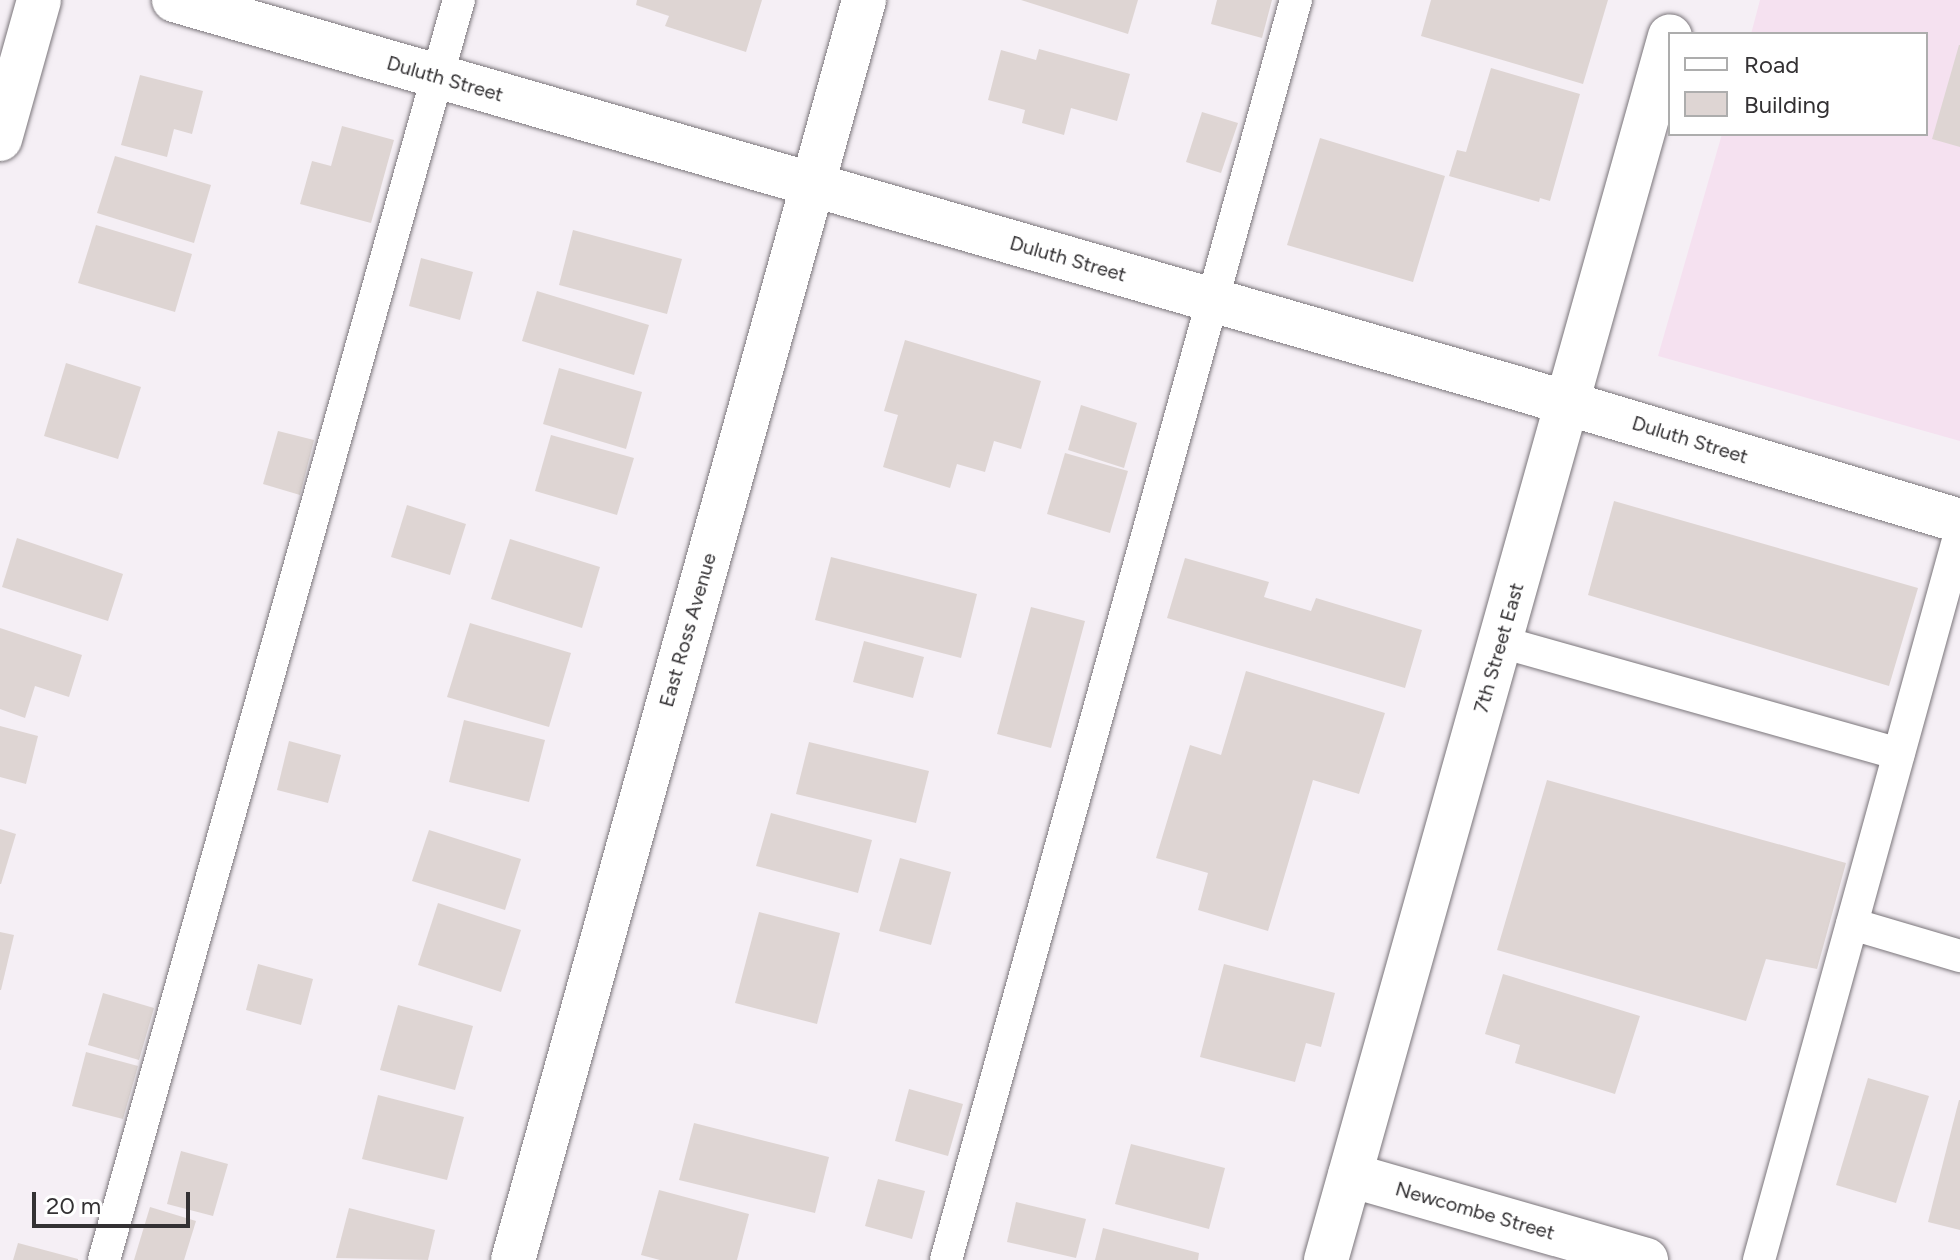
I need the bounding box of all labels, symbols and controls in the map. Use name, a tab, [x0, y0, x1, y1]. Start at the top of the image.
legend	[1668, 32, 1928, 136]
text: Road	[1744, 50, 1799, 79]
street label: Duluth Street	[384, 51, 506, 107]
text: Building	[1744, 90, 1830, 119]
street label: Duluth Street	[1007, 231, 1129, 287]
street label: Duluth Street	[1629, 411, 1751, 469]
street label: East Ross Avenue	[655, 550, 721, 710]
street label: 7th Street East	[1469, 580, 1529, 716]
scale bar	[36, 1176, 194, 1226]
street label: Newcombe Street	[1393, 1177, 1557, 1245]
text: 20 m	[46, 1191, 101, 1220]

